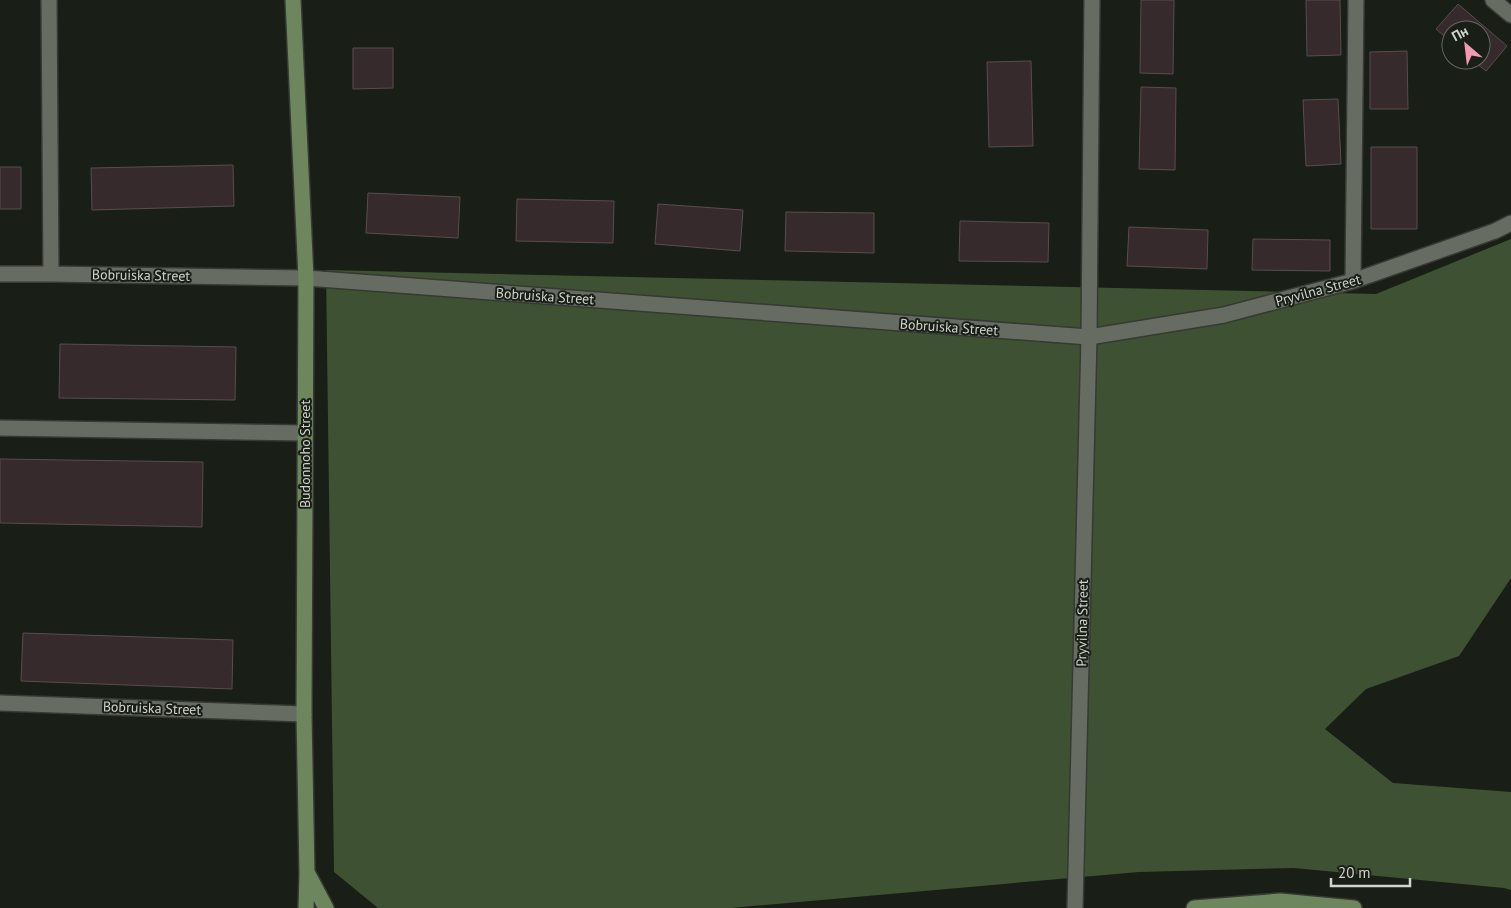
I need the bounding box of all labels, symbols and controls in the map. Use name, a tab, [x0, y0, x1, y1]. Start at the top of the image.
north arrow	[1441, 20, 1491, 70]
text: Пн	[1448, 22, 1471, 45]
street label: Bobruiska Street	[92, 265, 191, 285]
street label: Pryvilna Street	[1273, 270, 1363, 310]
street label: Bobruiska Street	[495, 284, 595, 308]
street label: Bobruiska Street	[899, 315, 999, 339]
street label: Budonnoho Street	[296, 400, 314, 508]
street label: Pryvilna Street	[1072, 579, 1092, 667]
street label: Bobruiska Street	[103, 697, 202, 719]
scale bar	[1331, 856, 1410, 888]
text: 20 m	[1338, 863, 1371, 882]

